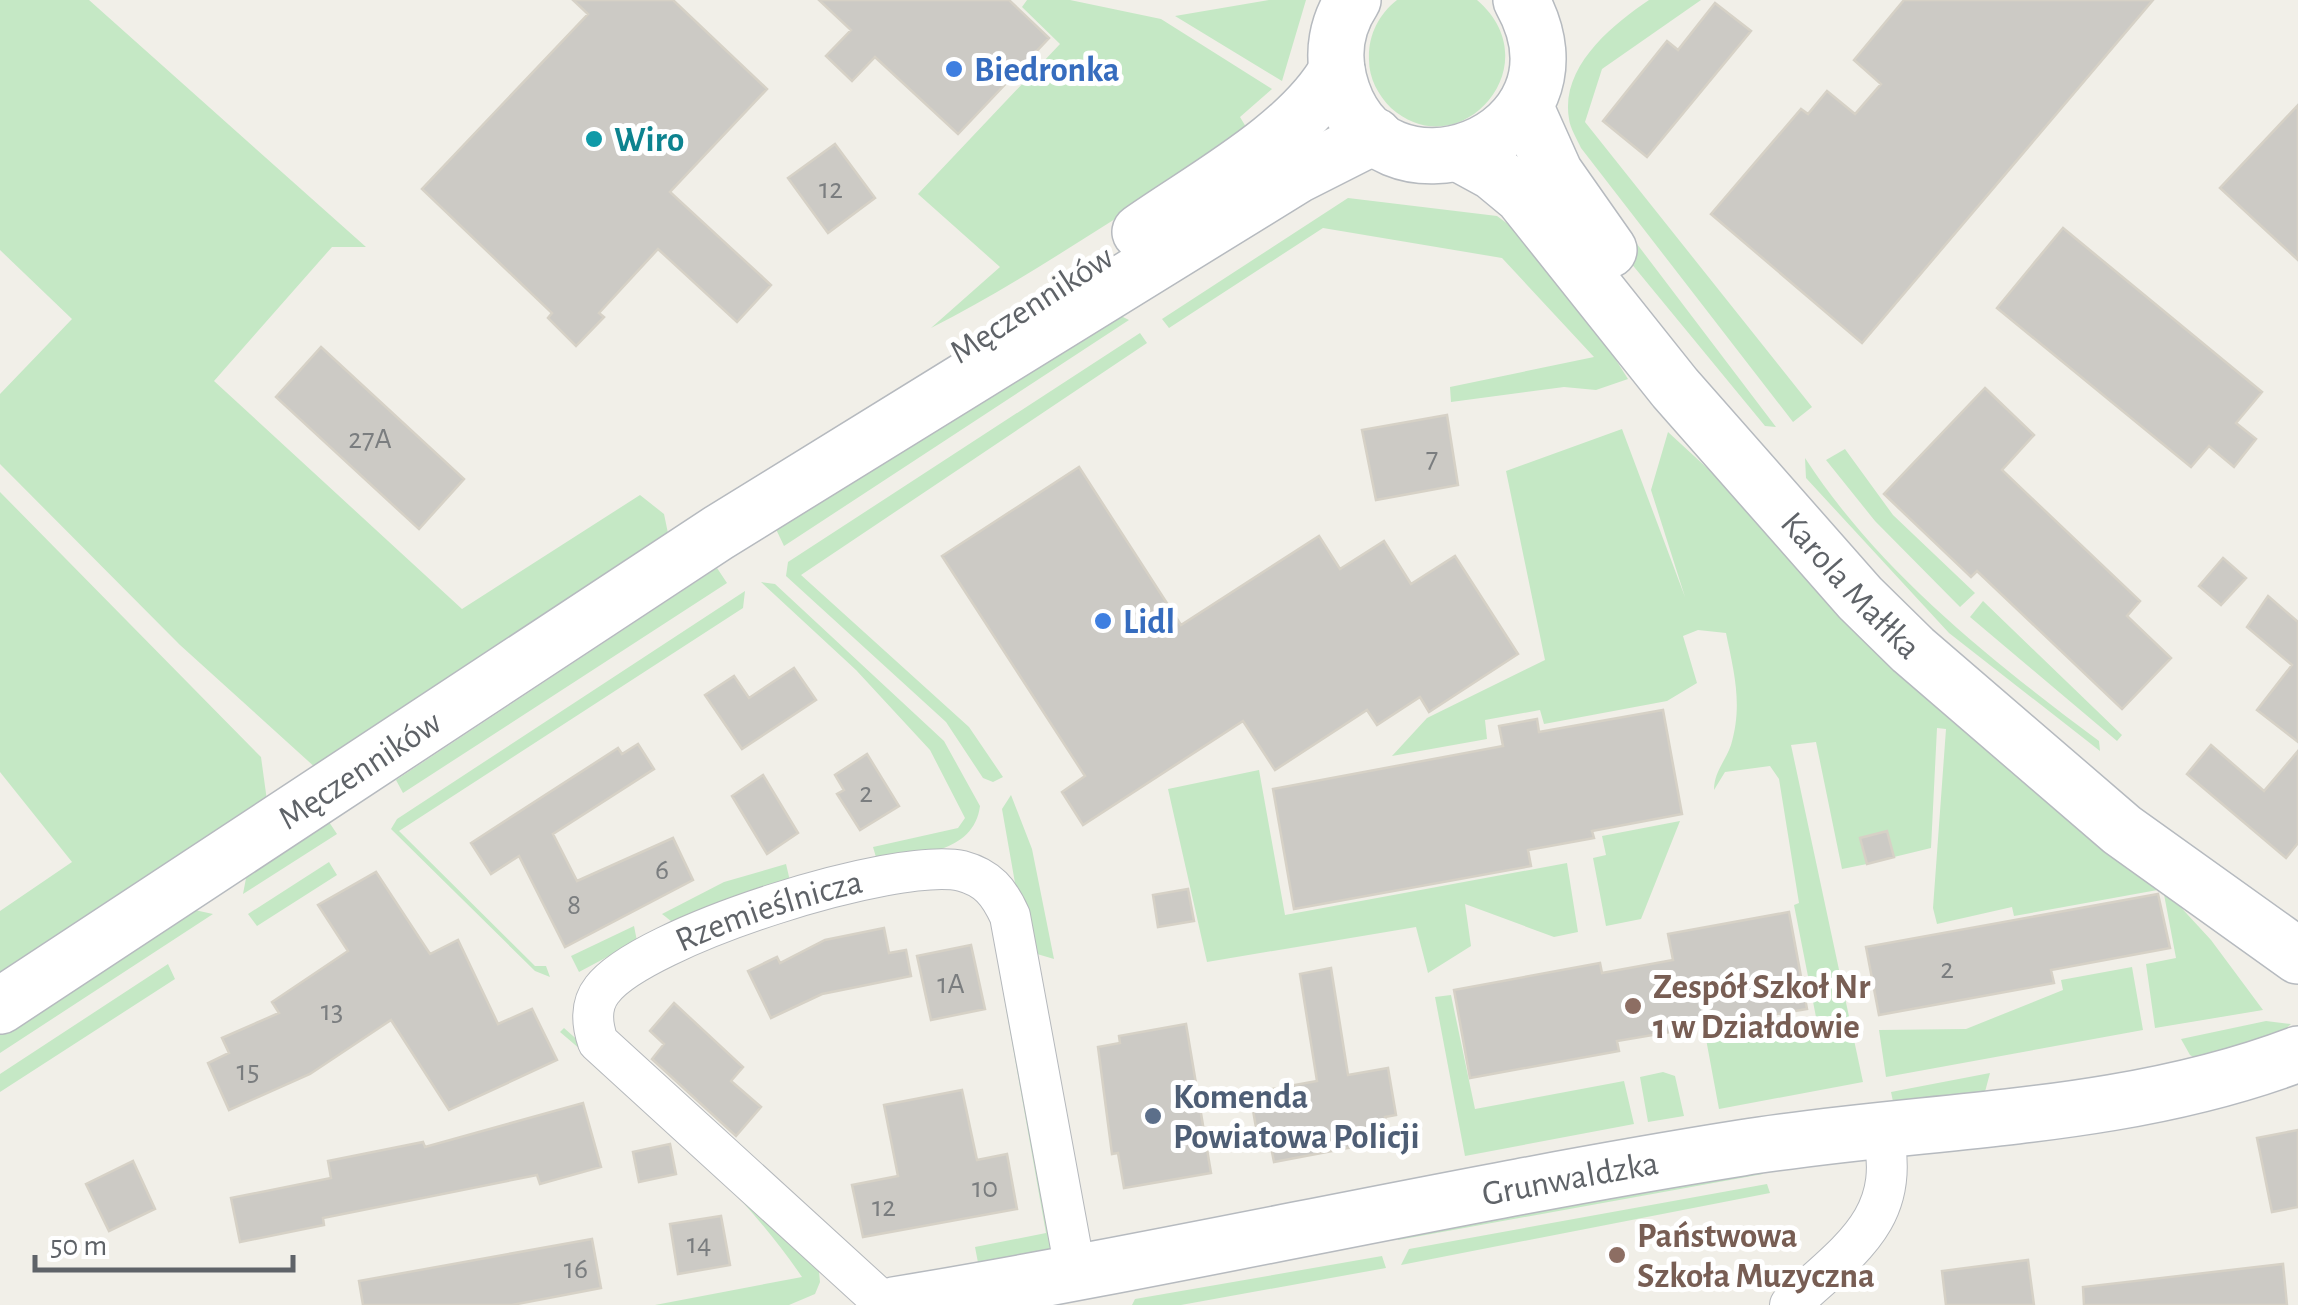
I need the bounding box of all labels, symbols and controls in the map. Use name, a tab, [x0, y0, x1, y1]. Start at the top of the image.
place label: Biedronka	[974, 53, 1120, 88]
marker: Biedronka	[943, 58, 965, 80]
place label: Wiro	[614, 123, 684, 158]
marker: Wiro	[583, 128, 605, 150]
house number: 12	[819, 174, 843, 204]
street label: Męczenników	[944, 240, 1120, 371]
house number: 27A	[348, 424, 392, 454]
house number: 7	[1426, 443, 1438, 473]
street label: Karola Małłka	[1774, 506, 1927, 666]
place label: Lidl	[1123, 605, 1175, 640]
marker: Lidl	[1092, 610, 1114, 632]
street label: Męczenników	[272, 705, 448, 837]
house number: 2	[859, 778, 873, 808]
house number: 6	[655, 855, 669, 885]
street label: Rzemieślnicza	[671, 865, 866, 959]
house number: 8	[567, 890, 581, 920]
house number: 2	[1940, 954, 1954, 984]
house number: 1A	[937, 969, 965, 999]
place label: Zespół Szkoł Nr 1 w Działdowie	[1653, 970, 1870, 1045]
marker: Zespół Szkoł Nr 1 w Działdowie	[1622, 995, 1644, 1017]
house number: 13	[321, 996, 343, 1026]
house number: 15	[237, 1056, 259, 1086]
place label: Komenda Powiatowa Policji	[1173, 1080, 1420, 1155]
marker: Komenda Powiatowa Policji	[1142, 1105, 1164, 1127]
street label: Grunwaldzka	[1479, 1146, 1661, 1212]
house number: 10	[972, 1173, 998, 1203]
house number: 12	[872, 1192, 896, 1222]
scale bar	[35, 1210, 292, 1272]
place label: Państwowa Szkoła Muzyczna	[1637, 1219, 1875, 1294]
house number: 14	[687, 1229, 711, 1259]
text: 50 m	[50, 1231, 107, 1261]
marker: Państwowa Szkoła Muzyczna	[1606, 1244, 1628, 1266]
house number: 16	[564, 1254, 588, 1284]

